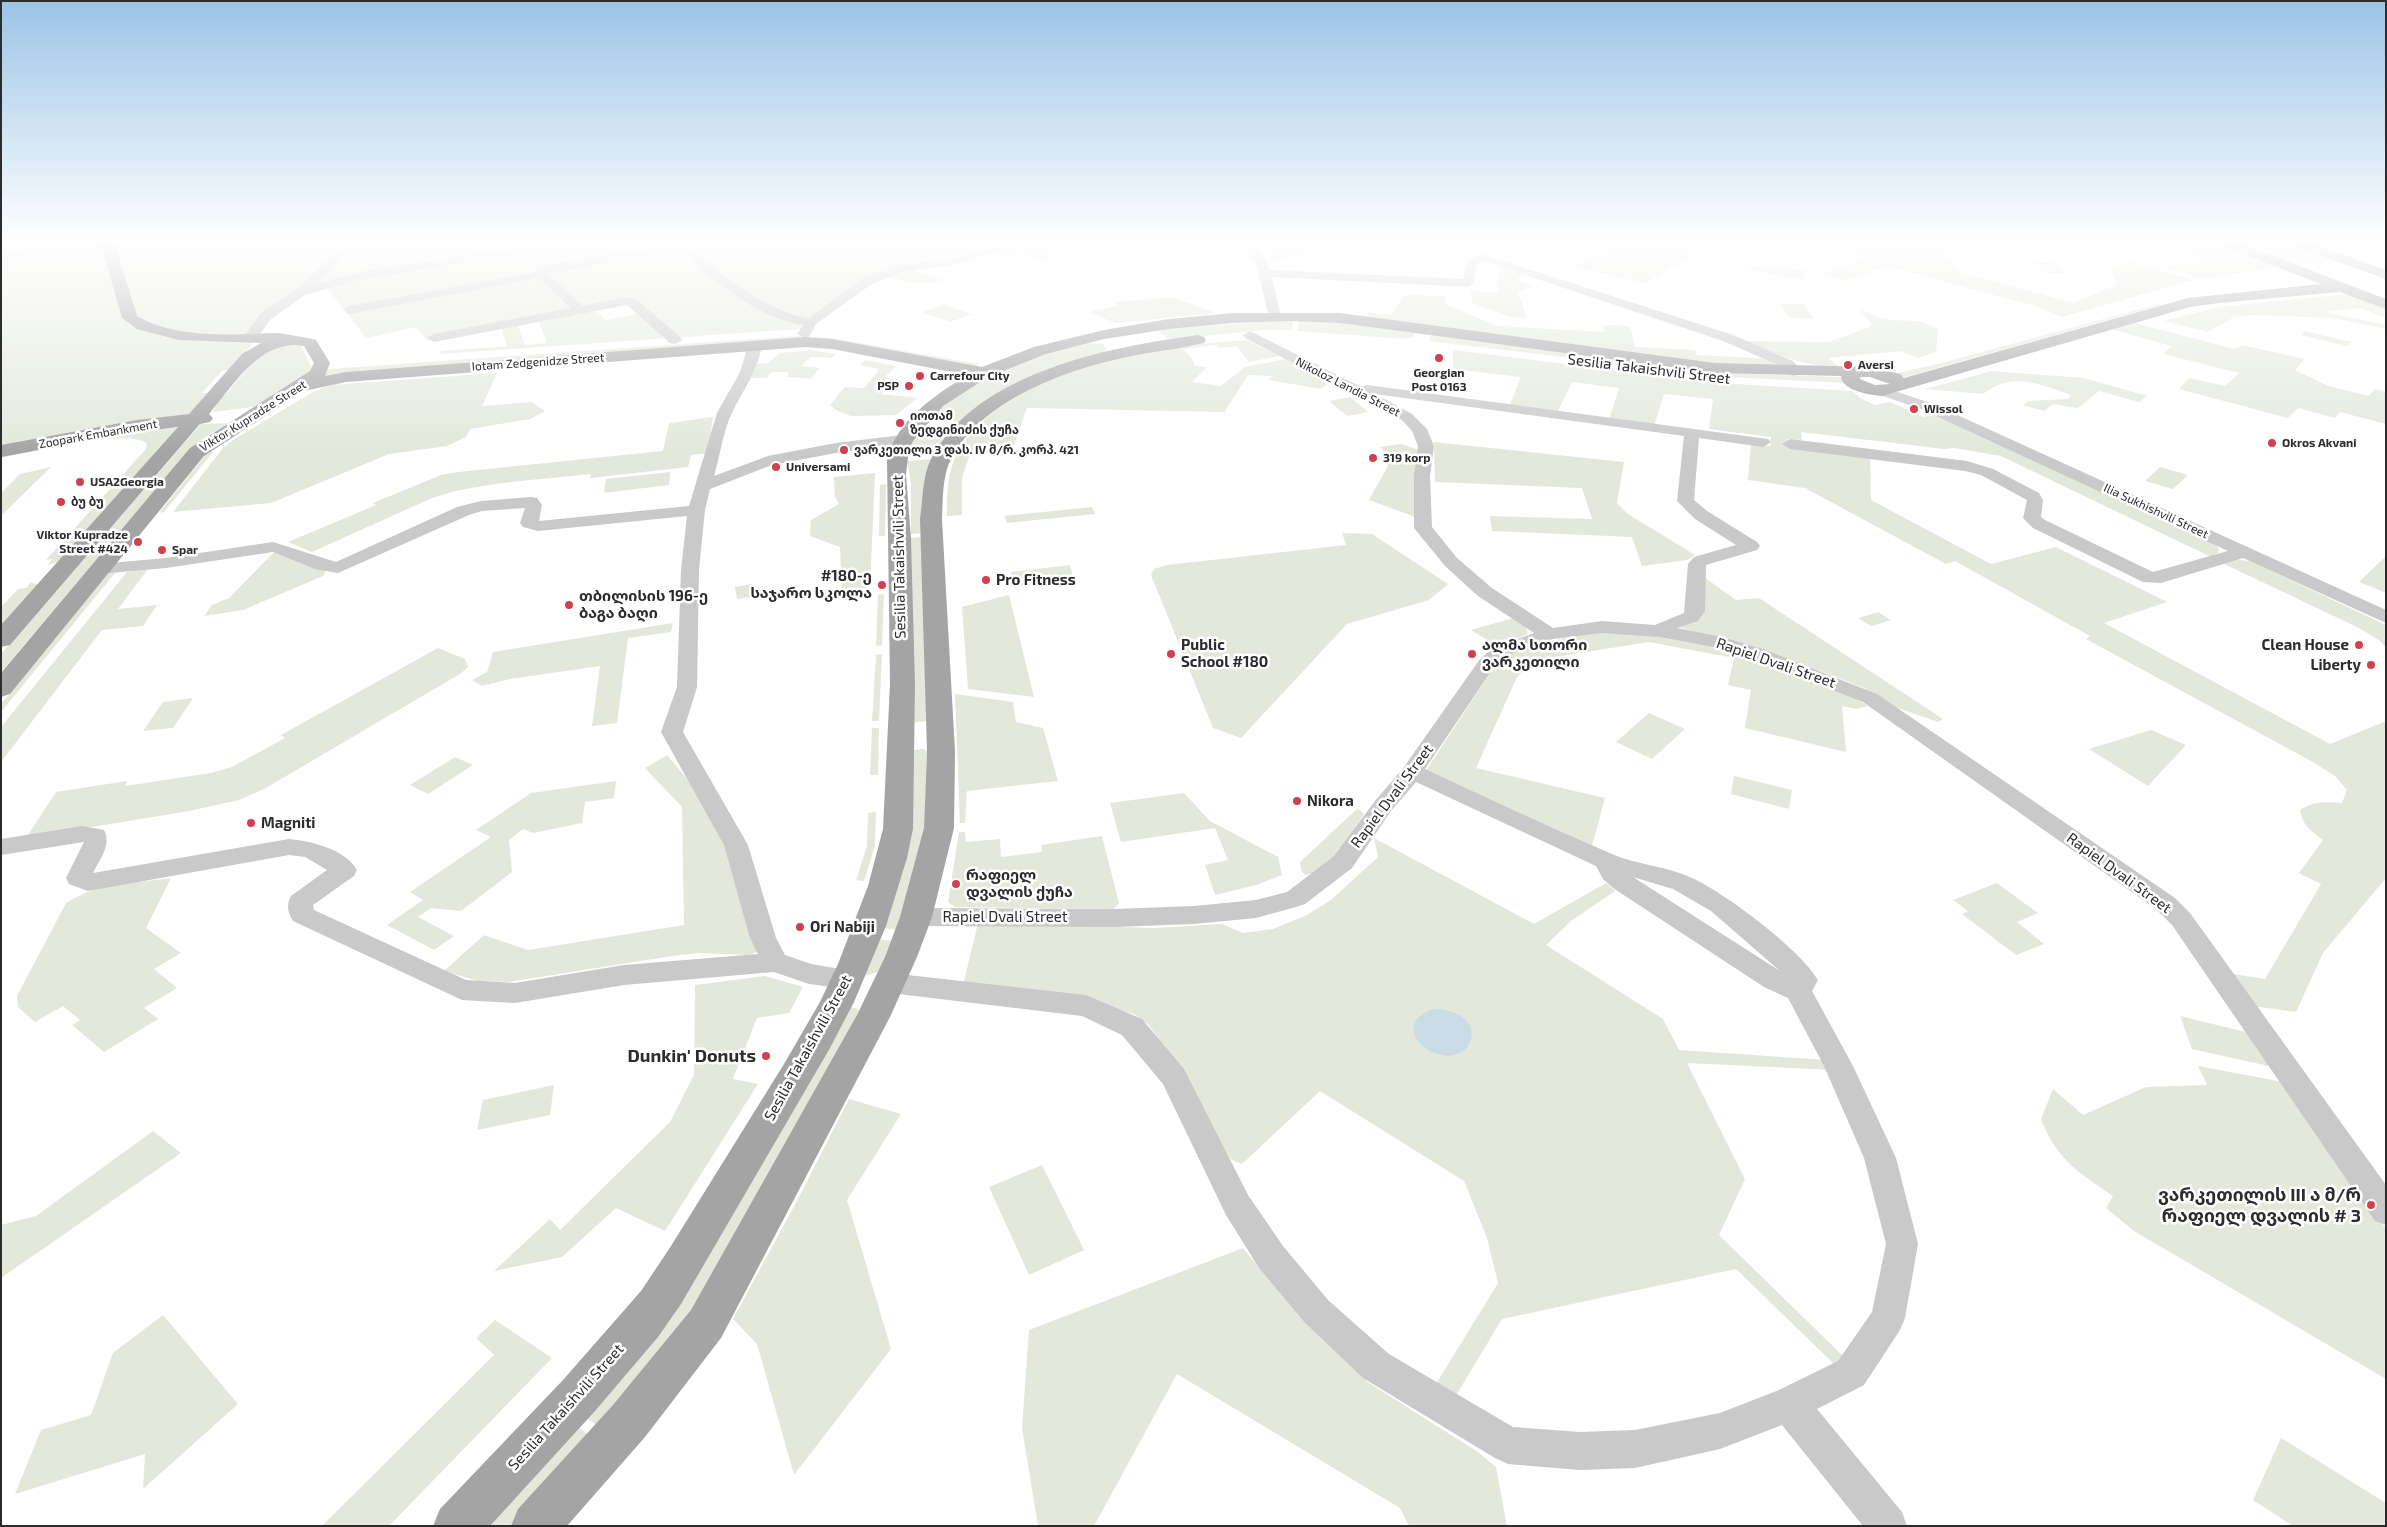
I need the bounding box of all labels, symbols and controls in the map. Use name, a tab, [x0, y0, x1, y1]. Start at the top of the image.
street label: Iotam Zedgenidze Street	[471, 350, 605, 374]
street label: Sesilia Takaishvili Street	[1567, 350, 1731, 388]
marker: Georgian Post 0163	[1433, 352, 1445, 364]
street label: Nikoloz Landia Street	[1293, 354, 1403, 420]
place label: Aversi	[1858, 358, 1894, 372]
marker: Aversi	[1842, 359, 1854, 371]
place label: Georgian Post 0163	[1412, 366, 1466, 394]
place label: Carrefour City	[930, 369, 1010, 383]
marker: Carrefour City	[914, 370, 926, 382]
street label: Viktor Kupradze Street	[197, 377, 309, 455]
place label: PSP	[877, 379, 899, 393]
marker: PSP	[903, 380, 915, 392]
place label: Wissol	[1924, 402, 1963, 416]
marker: Wissol	[1908, 403, 1920, 415]
place label: იოთამ ზედგინიძის ქუჩა	[910, 409, 1019, 437]
street label: Zoopark Embankment	[38, 417, 158, 451]
marker: იოთამ ზედგინიძის ქუჩა	[894, 417, 906, 429]
place label: Okros Akvani	[2282, 436, 2357, 450]
marker: Okros Akvani	[2266, 437, 2278, 449]
place label: ვარკეთილი 3 დას. IV მ/რ. კორპ. 421	[854, 443, 1079, 457]
marker: ვარკეთილი 3 დას. IV მ/რ. კორპ. 421	[838, 444, 850, 456]
place label: 319 korp	[1383, 451, 1431, 465]
marker: 319 korp	[1367, 452, 1379, 464]
place label: Universami	[786, 460, 850, 474]
marker: Universami	[770, 461, 782, 473]
place label: USA2Georgia	[90, 475, 164, 489]
street label: Sesilia Takaishvili Street	[889, 475, 909, 639]
marker: USA2Georgia	[74, 476, 86, 488]
street label: Ilia Sukhishvili Street	[2102, 480, 2210, 542]
place label: ბუ ბუ	[71, 495, 104, 509]
marker: ბუ ბუ	[55, 496, 67, 508]
place label: Viktor Kupradze Street #424	[37, 528, 128, 556]
marker: Viktor Kupradze Street #424	[132, 536, 144, 548]
place label: Spar	[172, 543, 198, 557]
marker: Spar	[156, 544, 168, 556]
place label: #180-ე საჯარო სკოლა	[750, 567, 872, 602]
place label: Pro Fitness	[996, 571, 1076, 589]
marker: Pro Fitness	[980, 574, 992, 586]
marker: #180-ე საჯარო სკოლა	[876, 579, 888, 591]
place label: თბილისის 196-ე ბაგა ბაღი	[579, 587, 708, 622]
marker: თბილისის 196-ე ბაგა ბაღი	[563, 599, 575, 611]
street label: Rapiel Dvali Street	[1714, 634, 1838, 692]
place label: Public School #180	[1181, 636, 1268, 671]
place label: ალმა სთორი ვარკეთილი	[1482, 636, 1587, 671]
place label: Clean House	[2261, 636, 2349, 654]
marker: Clean House	[2353, 639, 2365, 651]
marker: Public School #180	[1165, 648, 1177, 660]
marker: ალმა სთორი ვარკეთილი	[1466, 648, 1478, 660]
place label: Liberty	[2310, 656, 2361, 674]
marker: Liberty	[2365, 659, 2377, 671]
street label: Rapiel Dvali Street	[1347, 741, 1437, 851]
place label: Nikora	[1307, 792, 1354, 810]
marker: Nikora	[1291, 795, 1303, 807]
place label: Magniti	[261, 814, 315, 832]
marker: Magniti	[245, 817, 257, 829]
street label: Rapiel Dvali Street	[2063, 829, 2175, 917]
place label: რაფიელ დვალის ქუჩა	[966, 866, 1073, 901]
marker: რაფიელ დვალის ქუჩა	[950, 878, 962, 890]
street label: Rapiel Dvali Street	[942, 908, 1068, 926]
place label: Ori Nabiji	[810, 918, 875, 936]
marker: Ori Nabiji	[794, 921, 806, 933]
street label: Sesilia Takaishvili Street	[760, 972, 856, 1124]
place label: Dunkin' Donuts	[627, 1045, 756, 1067]
marker: Dunkin' Donuts	[760, 1050, 772, 1062]
place label: ვარკეთილის III ა მ/რ რაფიელ დვალის # 3	[2158, 1184, 2361, 1226]
marker: ვარკეთილის III ა მ/რ რაფიელ დვალის # 3	[2365, 1199, 2377, 1211]
street label: Sesilia Takaishvili Street	[504, 1340, 628, 1474]

